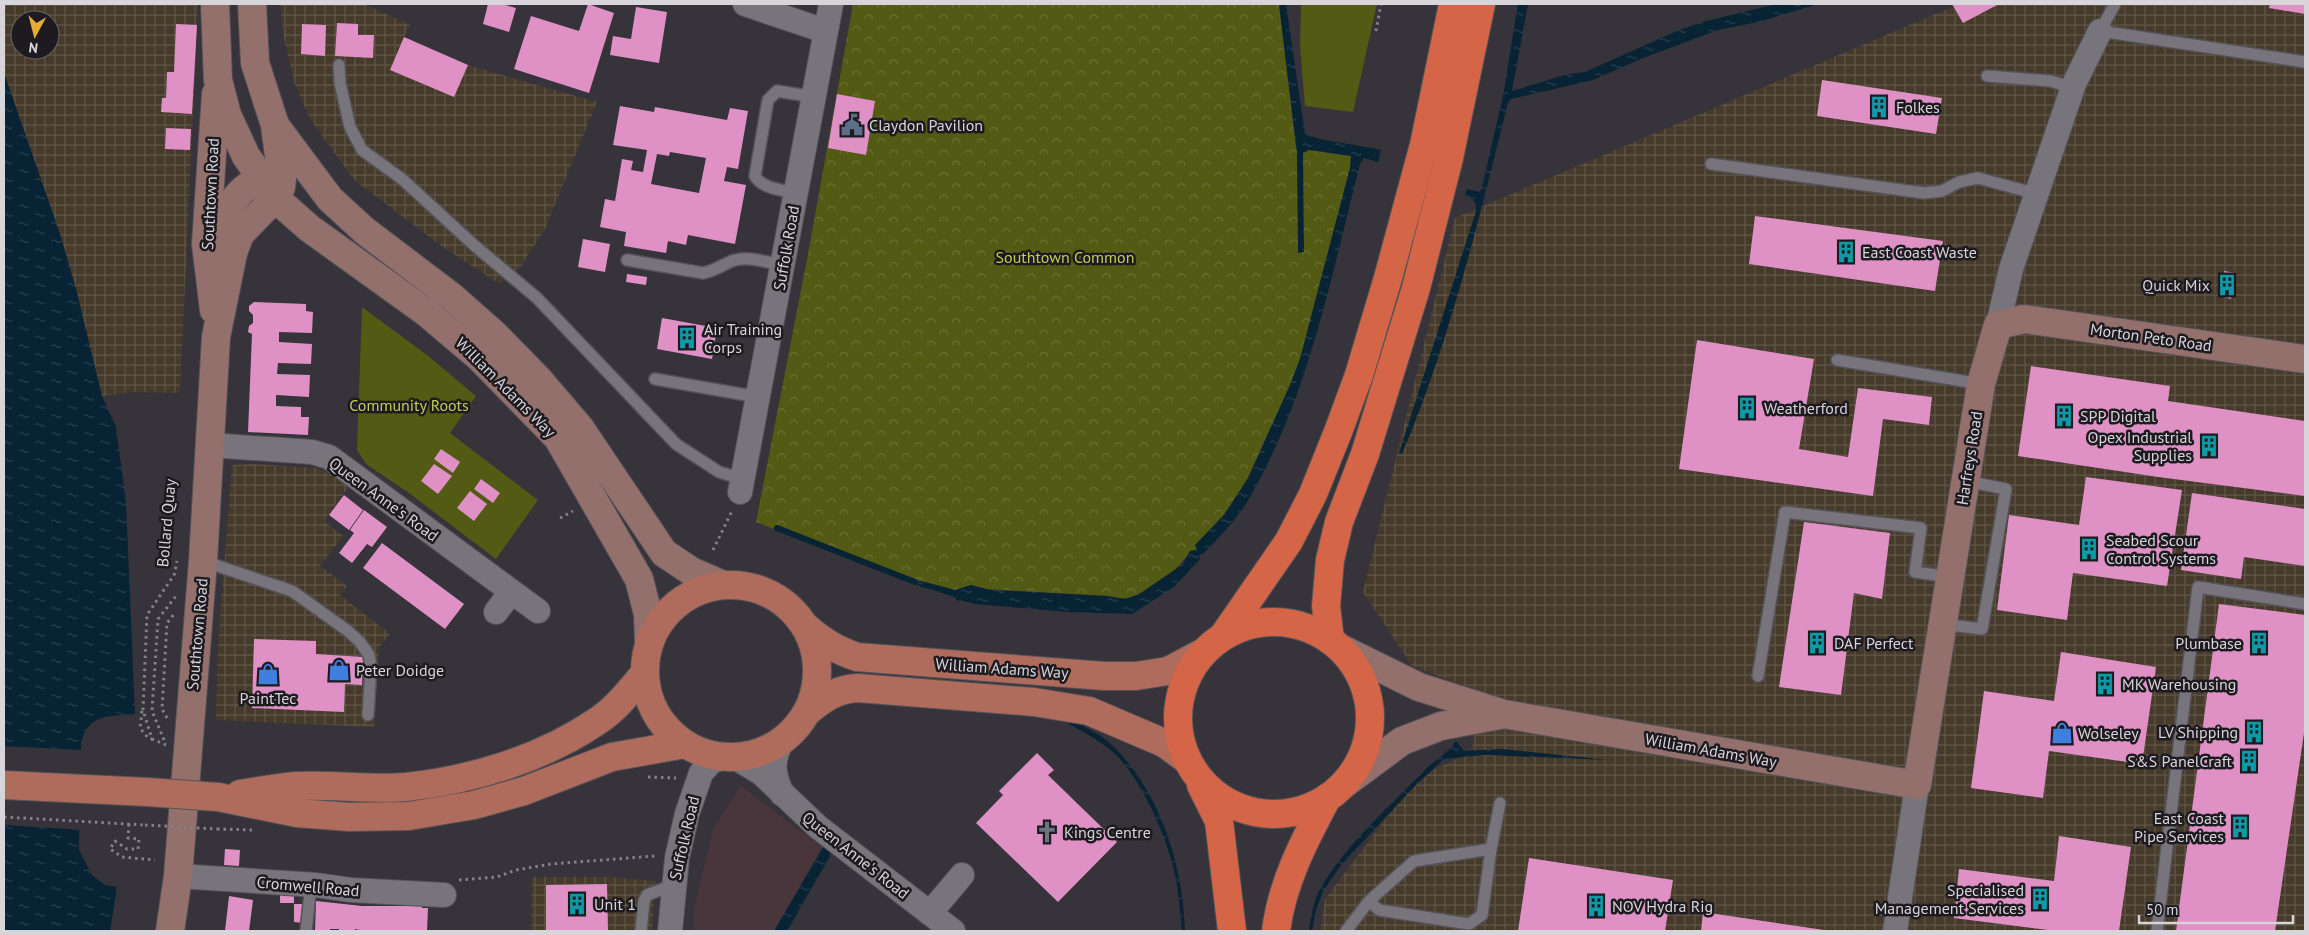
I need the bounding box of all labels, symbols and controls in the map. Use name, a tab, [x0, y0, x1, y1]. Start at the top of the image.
north arrow	[10, 10, 60, 60]
text: N	[28, 38, 39, 57]
building icon: Folkes	[1866, 94, 1892, 120]
place label: Folkes	[1896, 97, 1940, 117]
public building icon: Claydon Pavilion	[839, 112, 865, 138]
place label: Claydon Pavilion	[869, 115, 983, 135]
street label: Southtown Road	[197, 137, 223, 251]
street label: Suffolk Road	[769, 204, 803, 292]
building icon: East Coast Waste	[1833, 239, 1859, 265]
place label: East Coast Waste	[1862, 242, 1977, 262]
park label: Southtown Common	[996, 247, 1134, 267]
building icon: Quick Mix	[2214, 272, 2240, 298]
place label: Quick Mix	[2142, 275, 2210, 295]
place label: Air Training Corps	[704, 319, 782, 357]
street label: Morton Peto Road	[2089, 319, 2213, 355]
building icon: Air Training Corps	[674, 325, 700, 351]
street label: William Adams Way	[452, 333, 561, 442]
park label: Community Roots	[349, 395, 469, 415]
building icon: Weatherford	[1734, 395, 1760, 421]
place label: Weatherford	[1764, 398, 1848, 418]
building icon: SPP Digital	[2051, 403, 2077, 429]
place label: SPP Digital	[2080, 406, 2156, 426]
street label: Harfreys Road	[1952, 410, 1986, 506]
place label: Opex Industrial Supplies	[2087, 427, 2192, 465]
building icon: Opex Industrial Supplies	[2196, 433, 2222, 459]
street label: Queen Anne's Road	[325, 453, 443, 545]
street label: Bollard Quay	[152, 478, 180, 568]
place label: Seabed Scour Control Systems	[2106, 530, 2216, 568]
building icon: Seabed Scour Control Systems	[2076, 536, 2102, 562]
street label: Southtown Road	[182, 577, 212, 691]
building icon: DAF Perfect	[1804, 630, 1830, 656]
building icon: Plumbase	[2246, 630, 2272, 656]
place label: DAF Perfect	[1834, 633, 1914, 653]
place label: Plumbase	[2175, 633, 2242, 653]
street label: William Adams Way	[935, 653, 1070, 683]
shop icon: Peter Doidge	[326, 657, 352, 683]
place label: Peter Doidge	[356, 660, 444, 680]
shop icon: PaintTec	[255, 661, 281, 687]
building icon: MK Warehousing	[2092, 671, 2118, 697]
place label: MK Warehousing	[2122, 674, 2236, 694]
place label: PaintTec	[240, 688, 296, 708]
building icon: LV Shipping	[2241, 719, 2267, 745]
shop icon: Wolseley	[2049, 720, 2075, 746]
place label: LV Shipping	[2158, 722, 2238, 742]
place label: Wolseley	[2078, 723, 2139, 743]
street label: William Adams Way	[1644, 729, 1779, 772]
building icon: S&S PanelCraft	[2236, 748, 2262, 774]
place label: S&S PanelCraft	[2127, 751, 2233, 771]
street label: Suffolk Road	[665, 794, 703, 882]
street label: Queen Anne's Road	[798, 807, 914, 903]
place label: East Coast Pipe Services	[2134, 808, 2225, 846]
building icon: East Coast Pipe Services	[2227, 814, 2253, 840]
church icon: Kings Centre	[1034, 819, 1060, 845]
place label: Kings Centre	[1064, 822, 1151, 842]
street label: Cromwell Road	[256, 872, 360, 900]
place label: Specialised Management Services	[1875, 880, 2024, 918]
building icon: Specialised Management Services	[2027, 886, 2053, 912]
building icon: Unit 1	[564, 891, 590, 917]
scale bar	[2139, 892, 2293, 924]
building icon: NOV Hydra Rig	[1583, 893, 1609, 919]
place label: Unit 1	[594, 894, 636, 914]
place label: NOV Hydra Rig	[1612, 896, 1713, 916]
text: 50 m	[2146, 900, 2179, 919]

